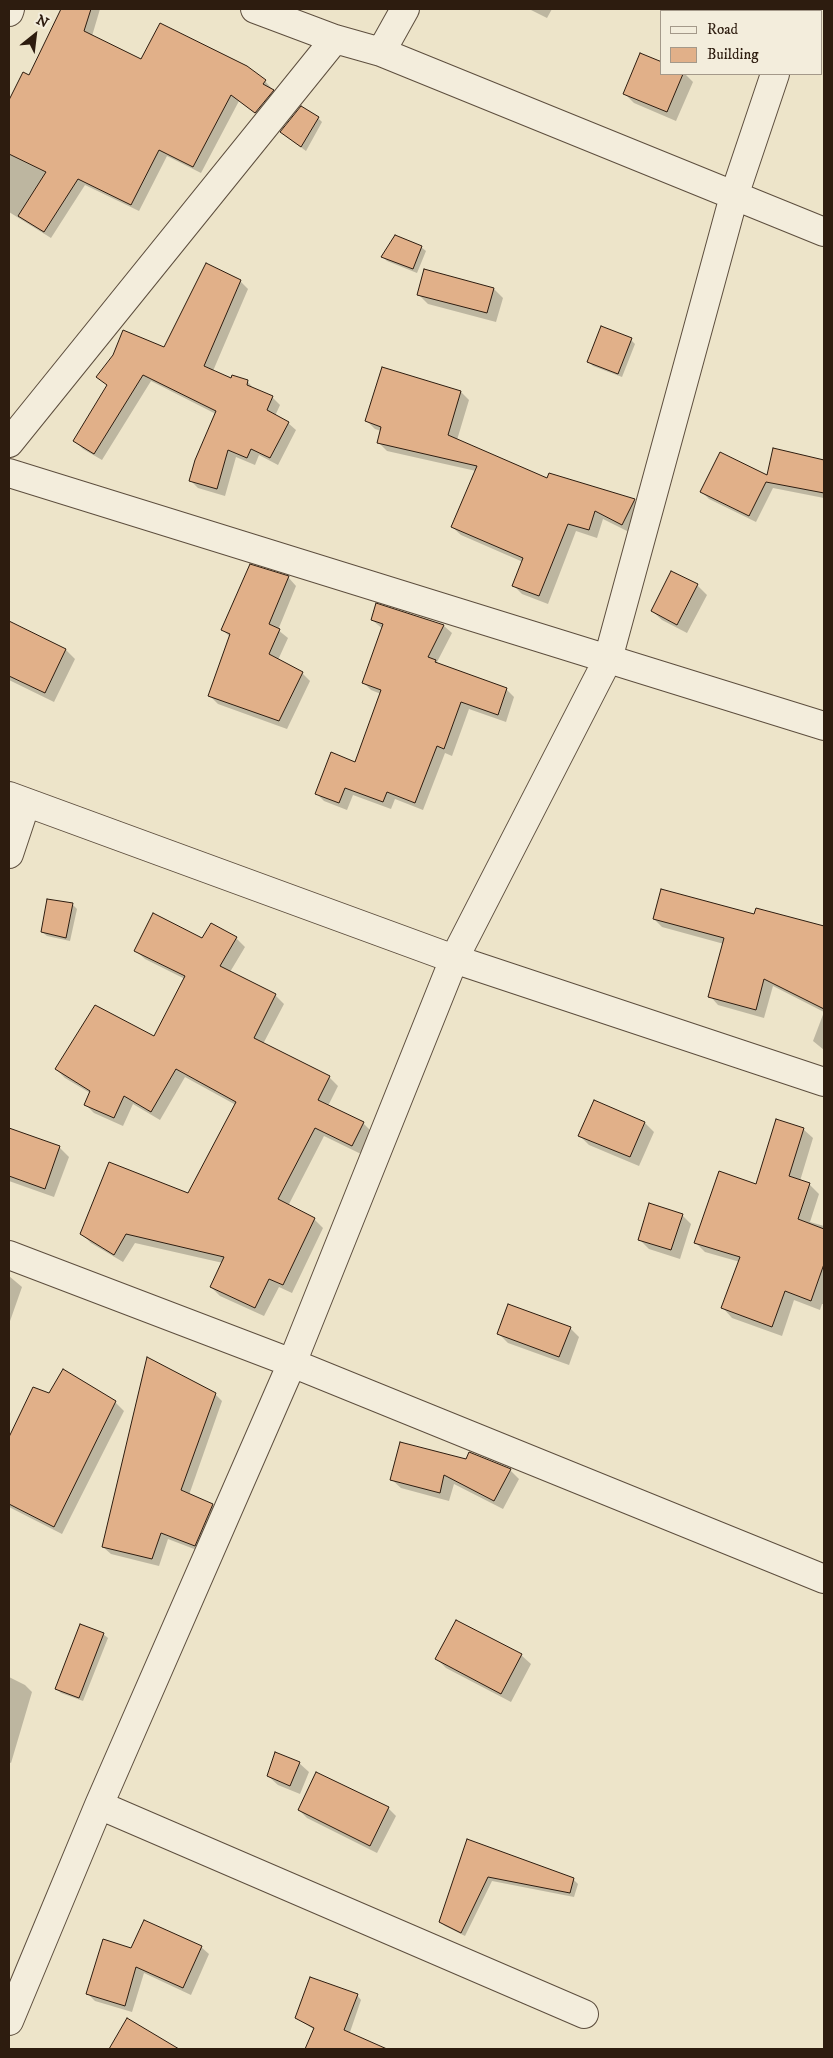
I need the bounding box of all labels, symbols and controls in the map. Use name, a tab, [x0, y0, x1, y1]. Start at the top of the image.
north arrow	[10, 10, 60, 60]
legend	[660, 10, 823, 75]
text: N	[33, 11, 52, 33]
text: Road	[707, 20, 738, 39]
text: Building	[707, 45, 759, 64]

